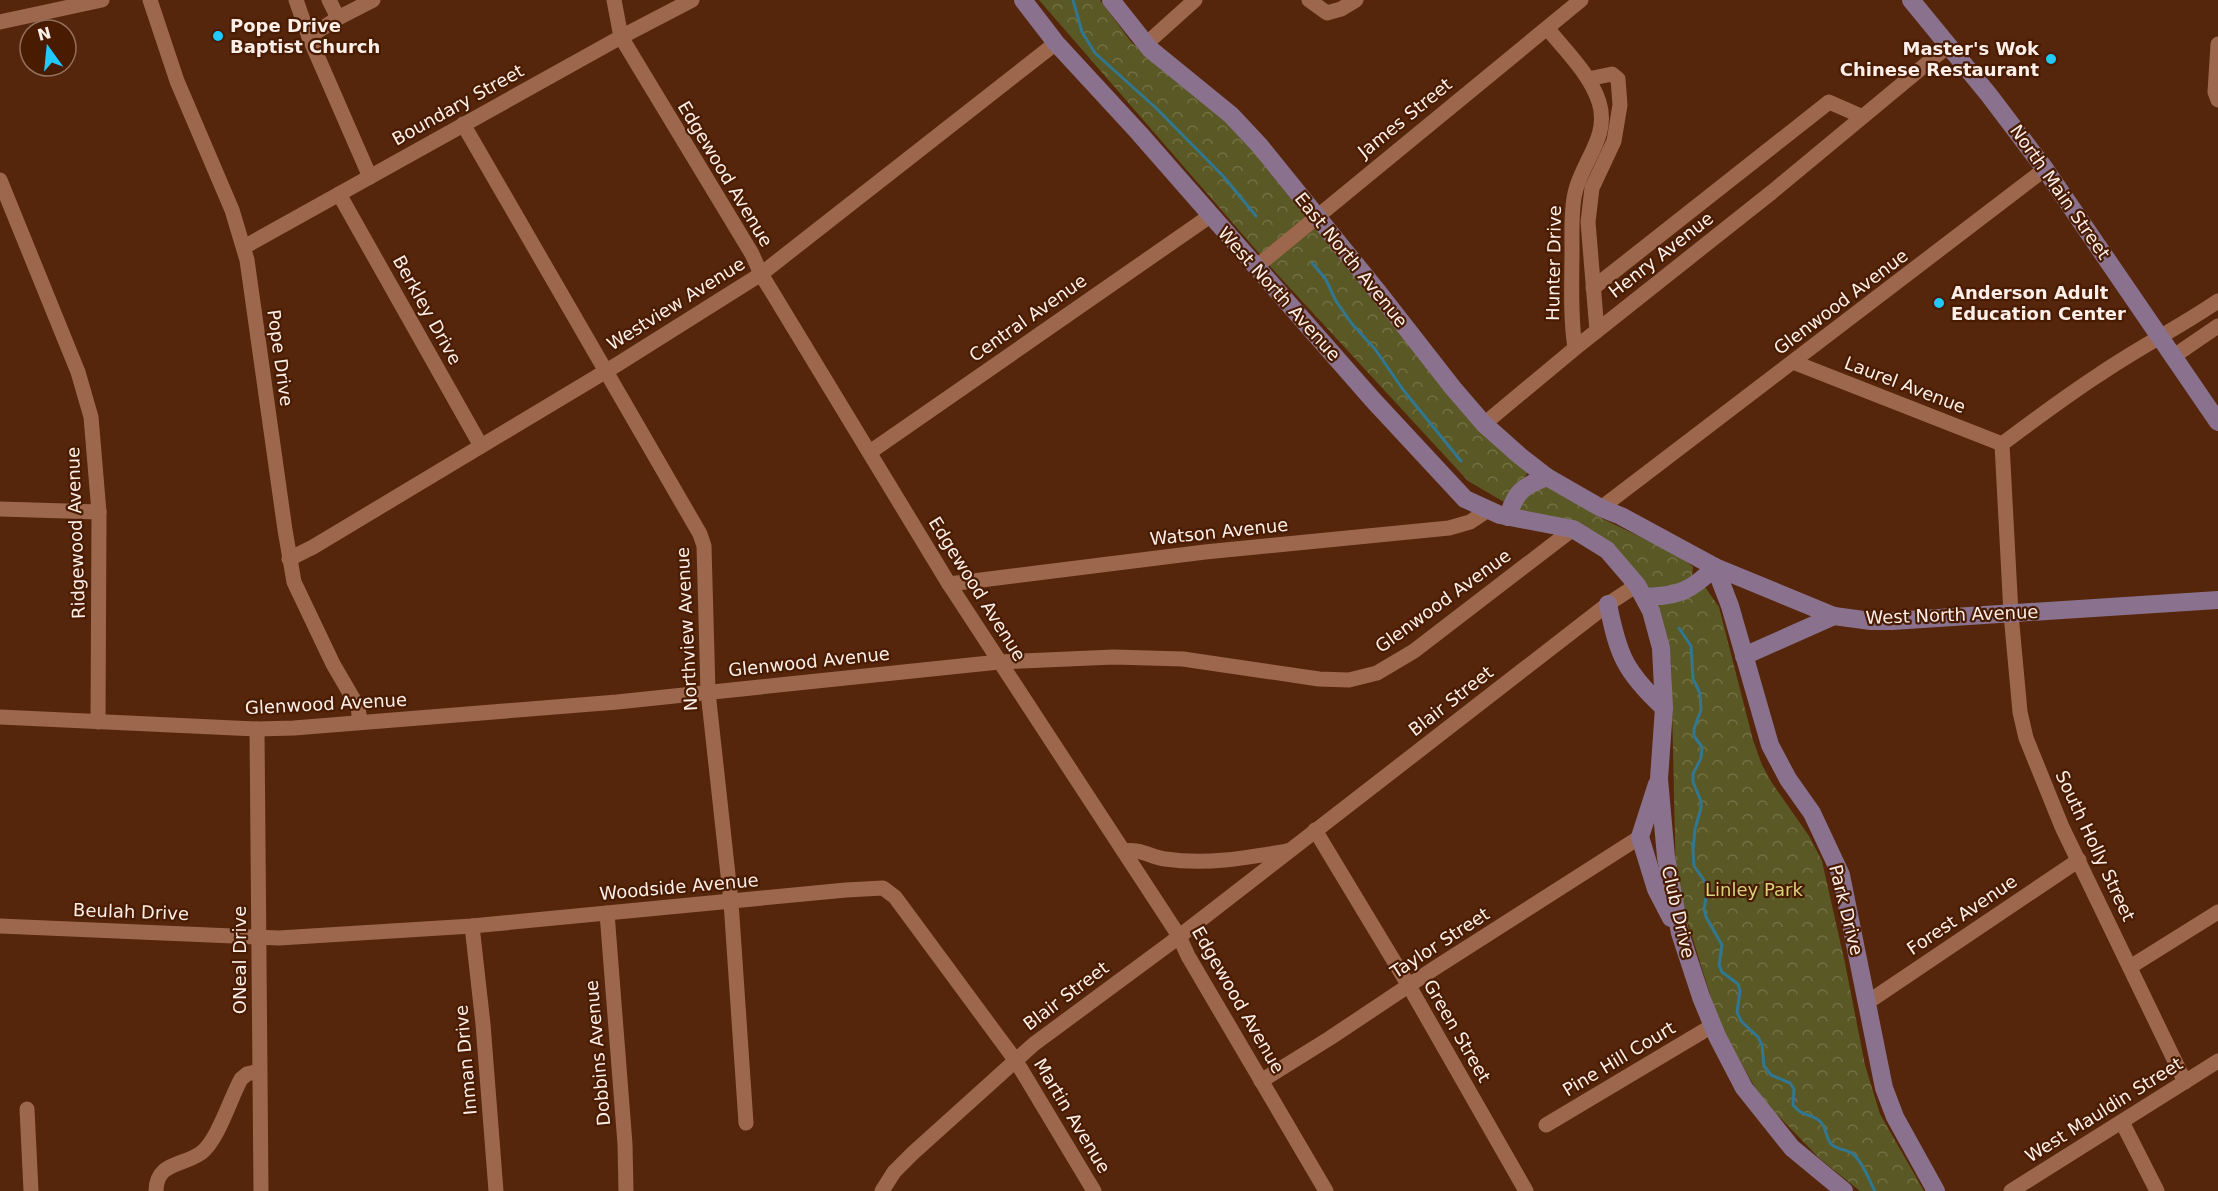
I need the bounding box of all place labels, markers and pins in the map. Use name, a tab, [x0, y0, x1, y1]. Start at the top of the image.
place label: Pope Drive Baptist Church	[230, 15, 380, 57]
marker: Pope Drive Baptist Church	[211, 29, 225, 43]
place label: Master's Wok Chinese Restaurant	[1840, 38, 2040, 80]
marker: Master's Wok Chinese Restaurant	[2044, 52, 2058, 66]
place label: Anderson Adult Education Center	[1951, 282, 2126, 324]
marker: Anderson Adult Education Center	[1932, 296, 1946, 310]

